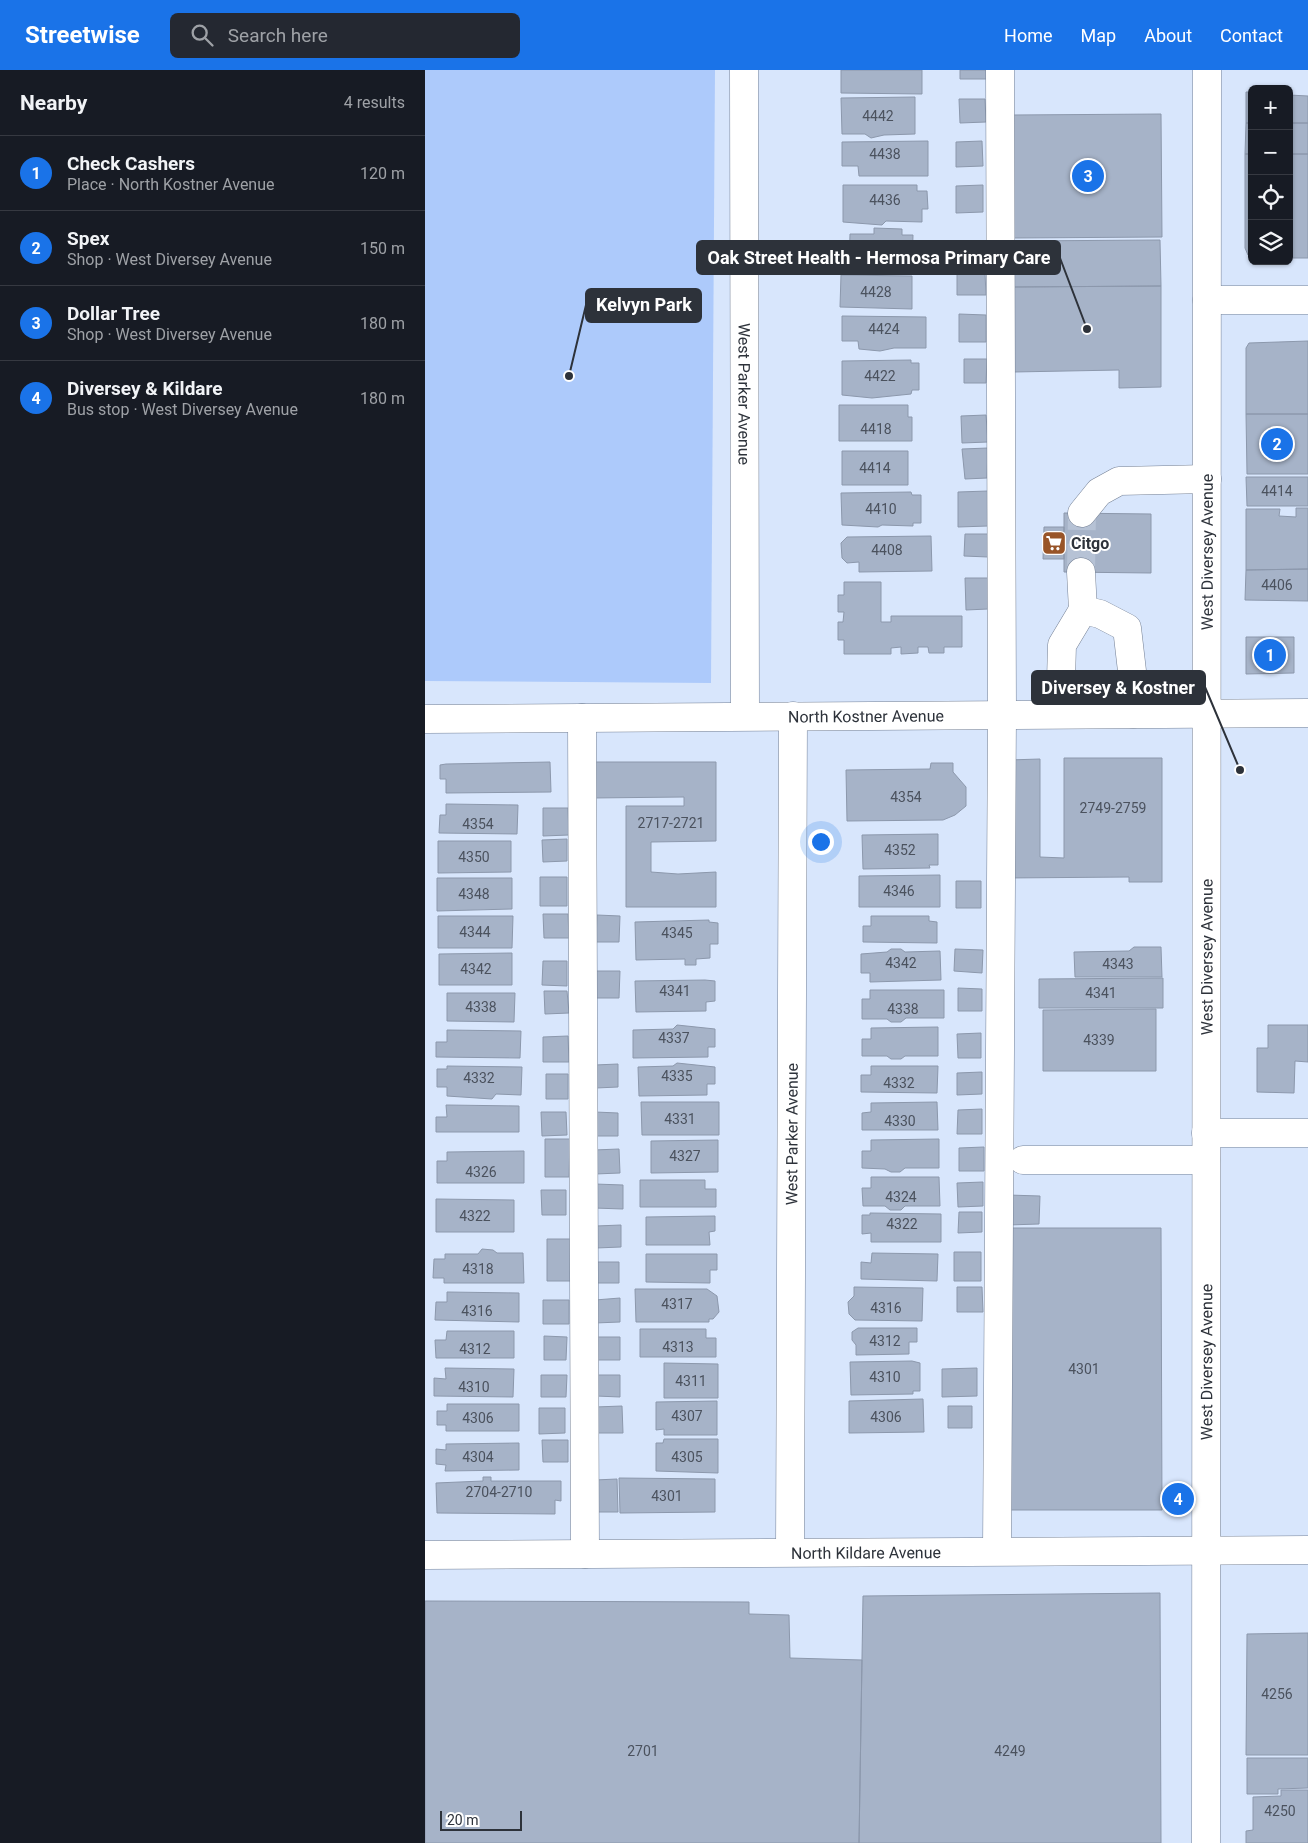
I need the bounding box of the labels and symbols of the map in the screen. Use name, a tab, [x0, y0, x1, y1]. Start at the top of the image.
house number: 4442	[862, 108, 894, 124]
house number: 4438	[869, 146, 901, 162]
pin: 3	[1072, 157, 1104, 195]
house number: 4436	[869, 192, 901, 208]
callout: Oak Street Health - Hermosa Primary Care	[697, 241, 1060, 274]
text: Oak Street Health - Hermosa Primary Care	[708, 247, 1051, 268]
house number: 4428	[860, 284, 892, 300]
callout: Kelvyn Park	[586, 289, 701, 322]
text: Kelvyn Park	[596, 294, 692, 315]
house number: 4424	[868, 321, 900, 337]
street label: West Parker Avenue	[735, 323, 754, 465]
house number: 4422	[864, 368, 896, 384]
house number: 4418	[860, 421, 892, 437]
pin: 2	[1261, 425, 1293, 463]
house number: 4414	[859, 460, 891, 476]
street label: West Diversey Avenue	[1197, 474, 1216, 630]
house number: 4414	[1261, 483, 1293, 499]
house number: 4410	[865, 501, 897, 517]
supermarket icon: Citgo	[1041, 530, 1067, 556]
place label: Citgo	[1071, 534, 1109, 553]
house number: 4408	[871, 542, 903, 558]
house number: 4406	[1261, 577, 1293, 593]
pin: 1	[1254, 636, 1286, 674]
callout: Diversey & Kostner	[1032, 671, 1205, 704]
text: Diversey & Kostner	[1041, 677, 1195, 698]
street label: North Kostner Avenue	[788, 706, 944, 726]
house number: 4354	[890, 789, 922, 805]
house number: 2749-2759	[1080, 800, 1146, 816]
house number: 2717-2721	[638, 815, 704, 831]
house number: 4354	[462, 816, 494, 832]
your location	[808, 829, 834, 855]
house number: 4352	[884, 842, 916, 858]
house number: 4350	[458, 849, 490, 865]
street label: West Diversey Avenue	[1197, 879, 1216, 1035]
house number: 4346	[883, 883, 915, 899]
house number: 4348	[458, 886, 490, 902]
house number: 4344	[459, 924, 491, 940]
house number: 4345	[661, 925, 693, 941]
house number: 4342	[885, 955, 917, 971]
house number: 4343	[1102, 956, 1134, 972]
house number: 4342	[460, 961, 492, 977]
house number: 4341	[659, 983, 691, 999]
house number: 4341	[1085, 985, 1117, 1001]
house number: 4338	[465, 999, 497, 1015]
house number: 4338	[887, 1001, 919, 1017]
house number: 4337	[658, 1030, 690, 1046]
house number: 4339	[1083, 1032, 1115, 1048]
street label: West Parker Avenue	[782, 1063, 801, 1205]
house number: 4335	[661, 1068, 693, 1084]
house number: 4332	[463, 1070, 495, 1086]
house number: 4332	[883, 1075, 915, 1091]
house number: 4331	[664, 1111, 696, 1127]
house number: 4330	[884, 1113, 916, 1129]
house number: 4327	[669, 1148, 701, 1164]
house number: 4326	[465, 1164, 497, 1180]
house number: 4324	[885, 1189, 917, 1205]
house number: 4322	[459, 1208, 491, 1224]
house number: 4322	[886, 1216, 918, 1232]
house number: 4318	[462, 1261, 494, 1277]
street label: West Diversey Avenue	[1197, 1284, 1216, 1440]
house number: 4317	[661, 1296, 693, 1312]
house number: 4316	[870, 1300, 902, 1316]
house number: 4316	[461, 1303, 493, 1319]
house number: 4312	[869, 1333, 901, 1349]
house number: 4313	[662, 1339, 694, 1355]
house number: 4312	[459, 1341, 491, 1357]
house number: 4301	[1068, 1361, 1100, 1377]
house number: 4310	[869, 1369, 901, 1385]
house number: 4311	[675, 1373, 707, 1389]
house number: 4310	[458, 1379, 490, 1395]
house number: 4307	[671, 1408, 703, 1424]
house number: 4306	[870, 1409, 902, 1425]
house number: 4306	[462, 1410, 494, 1426]
house number: 4304	[462, 1449, 494, 1465]
house number: 4305	[671, 1449, 703, 1465]
pin: 4	[1162, 1480, 1194, 1518]
house number: 2704-2710	[466, 1484, 533, 1500]
house number: 4301	[651, 1488, 683, 1504]
street label: North Kildare Avenue	[791, 1543, 941, 1562]
house number: 4256	[1261, 1686, 1293, 1702]
house number: 2701	[627, 1743, 659, 1759]
house number: 4249	[994, 1743, 1026, 1759]
house number: 4250	[1264, 1803, 1296, 1819]
scale bar	[440, 1808, 523, 1831]

